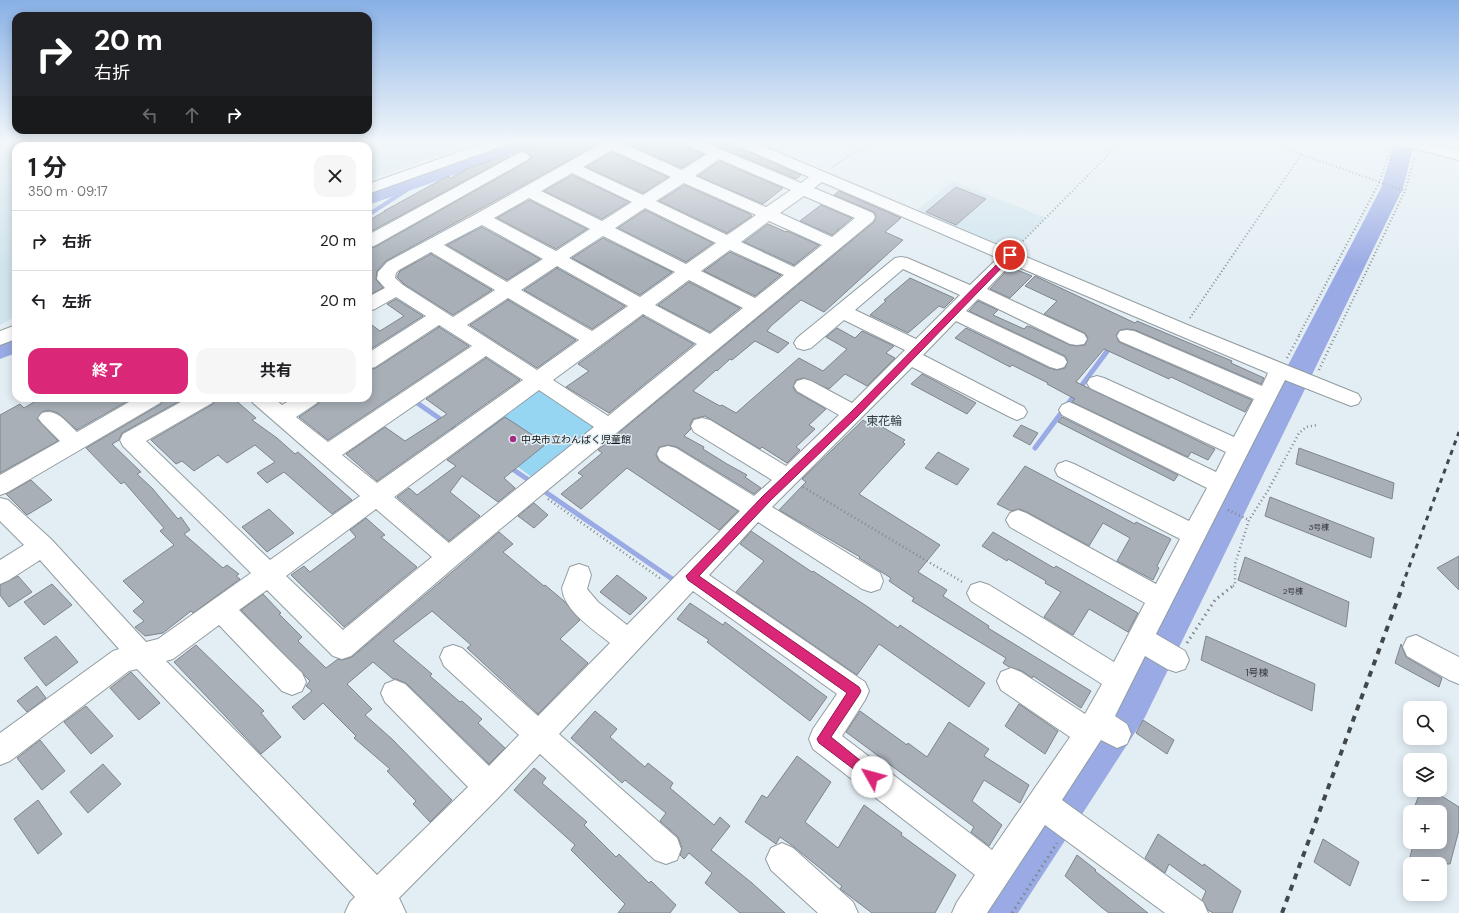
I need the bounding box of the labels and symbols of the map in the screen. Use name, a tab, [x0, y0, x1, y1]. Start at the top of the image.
pin	[993, 238, 1027, 272]
district label: 東花輪	[866, 413, 902, 429]
place label: 中央市立わんぱく児童館	[521, 433, 631, 446]
marker: 中央市立わんぱく児童館	[508, 434, 518, 444]
house number: 3号棟	[1309, 522, 1329, 532]
house number: 2号棟	[1283, 586, 1303, 596]
house number: 1号棟	[1245, 666, 1269, 679]
position arrow	[851, 756, 893, 798]

